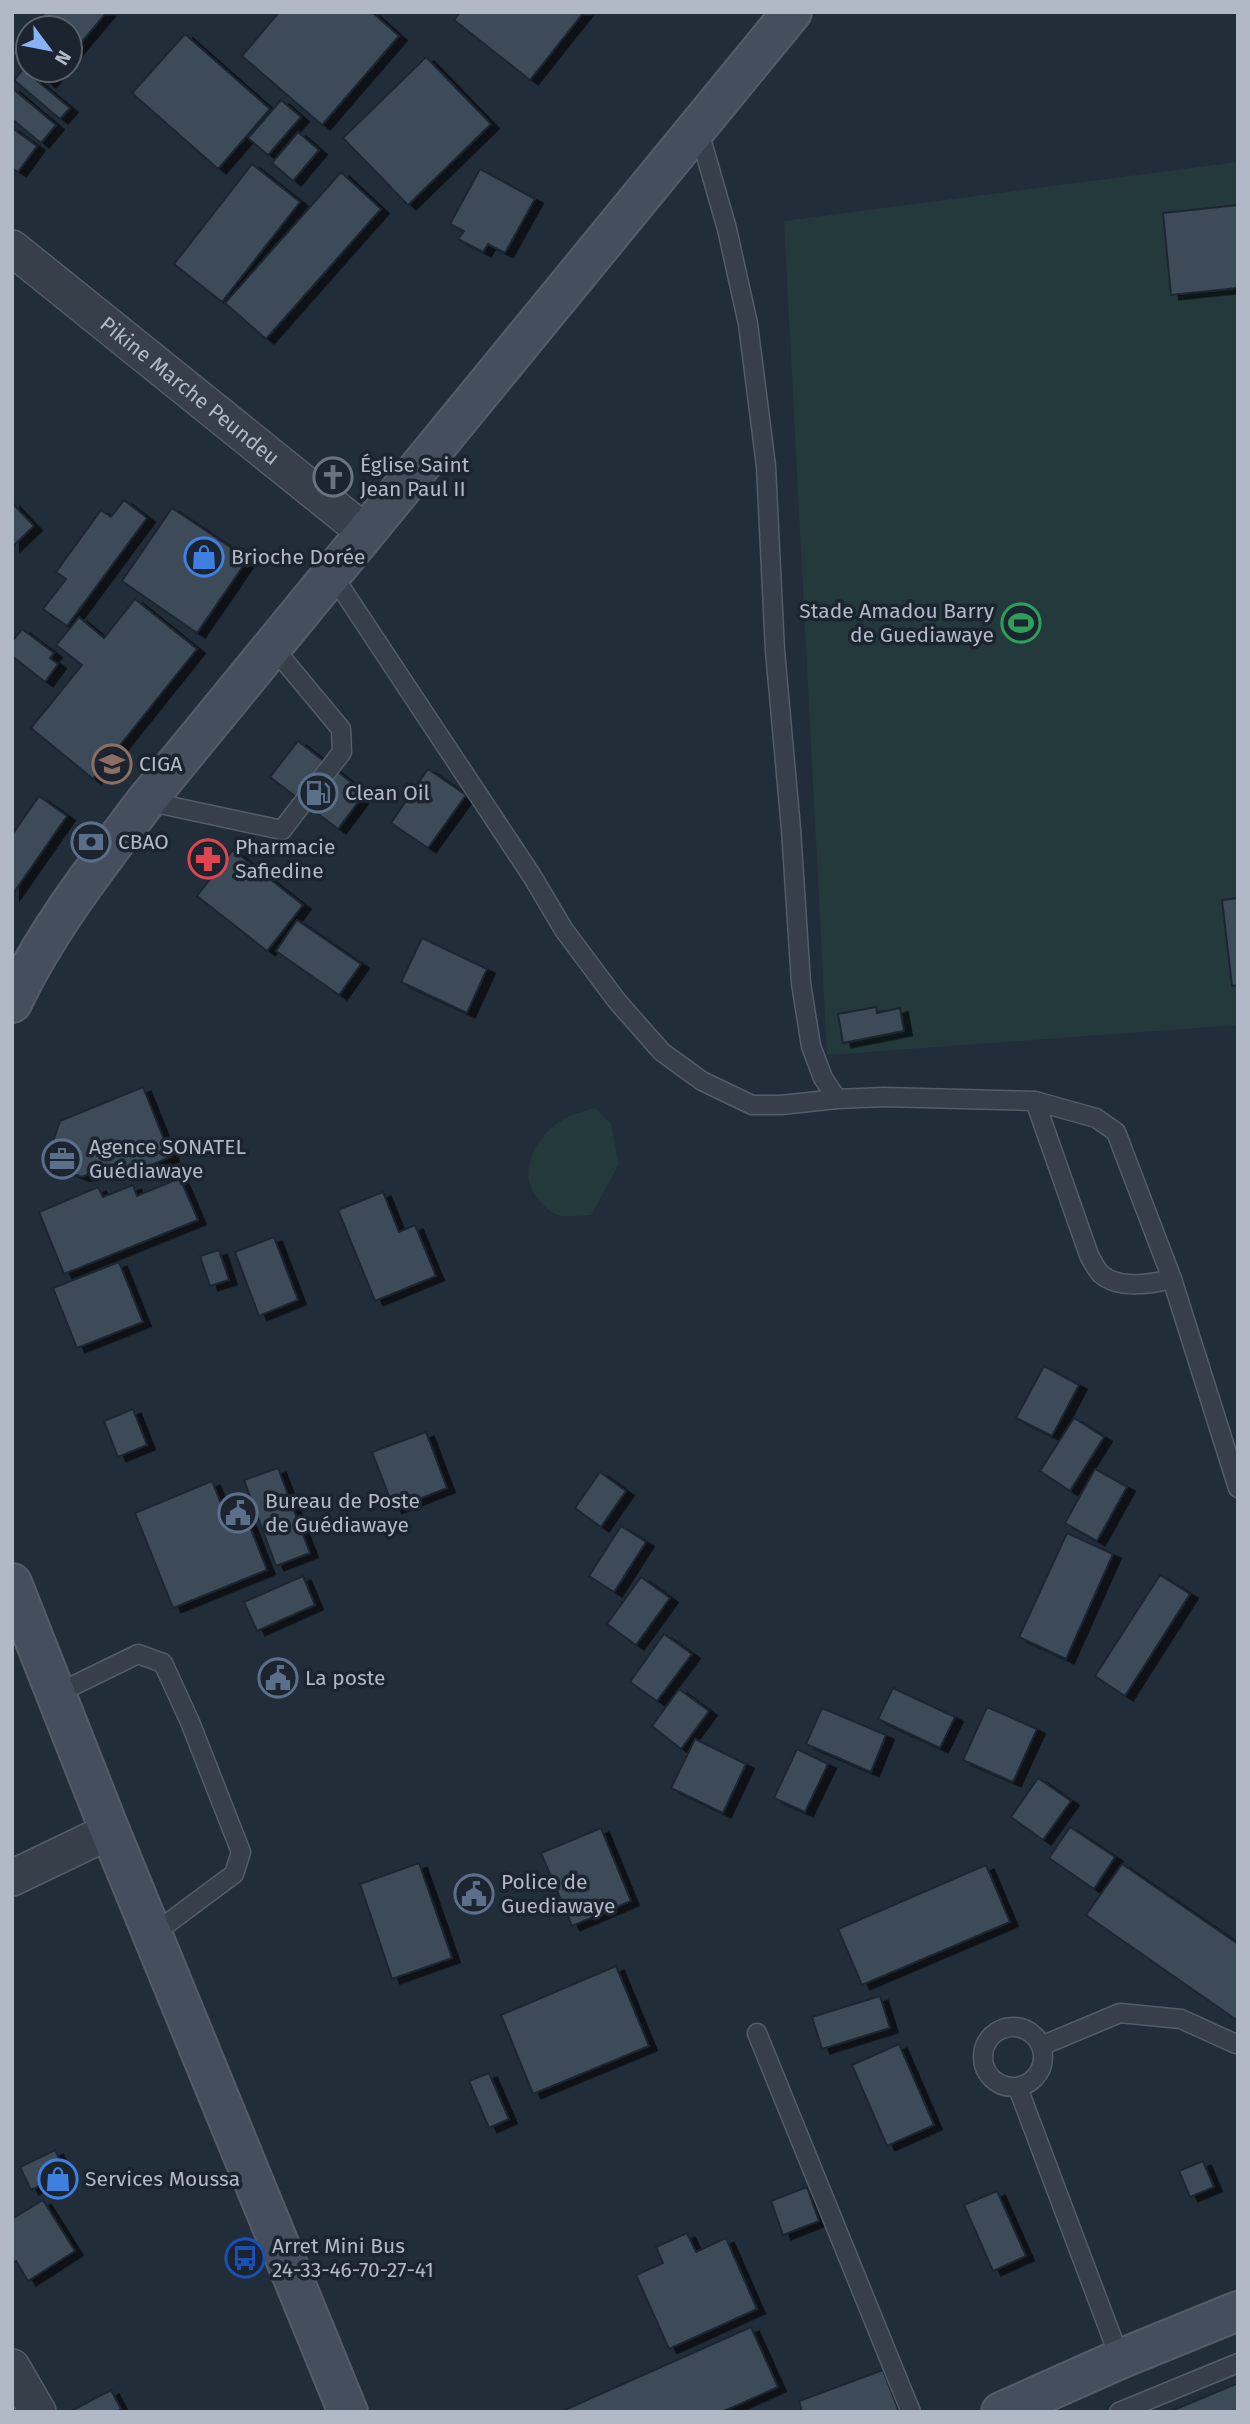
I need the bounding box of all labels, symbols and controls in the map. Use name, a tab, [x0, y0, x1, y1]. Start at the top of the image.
north arrow	[14, 14, 84, 84]
text: N	[50, 46, 76, 69]
street label: Pikine Marche Peundeu	[95, 311, 284, 471]
place label: Église Saint Jean Paul II	[360, 452, 470, 502]
church icon: Église Saint Jean Paul II	[312, 456, 354, 498]
shop icon: Brioche Dorée	[183, 536, 225, 578]
place label: Brioche Dorée	[231, 544, 366, 570]
place label: Stade Amadou Barry de Guediawaye	[799, 598, 995, 648]
sports icon: Stade Amadou Barry de Guediawaye	[1000, 602, 1042, 644]
school or university icon: CIGA	[91, 743, 133, 785]
place label: CIGA	[139, 751, 182, 777]
fuel station icon: Clean Oil	[297, 772, 339, 814]
place label: Clean Oil	[345, 780, 430, 806]
bank icon: CBAO	[70, 821, 112, 863]
place label: CBAO	[118, 829, 169, 855]
place label: Pharmacie Safiedine	[235, 834, 335, 884]
pharmacy icon: Pharmacie Safiedine	[187, 838, 229, 880]
place label: Agence SONATEL Guédiawaye	[89, 1134, 246, 1184]
office icon: Agence SONATEL Guédiawaye	[41, 1138, 83, 1180]
place label: Bureau de Poste de Guédiawaye	[265, 1488, 420, 1538]
public building icon: Bureau de Poste de Guédiawaye	[217, 1492, 259, 1534]
public building icon: La poste	[257, 1657, 299, 1699]
place label: La poste	[305, 1665, 386, 1691]
place label: Police de Guediawaye	[501, 1869, 615, 1919]
public building icon: Police de Guediawaye	[453, 1873, 495, 1915]
shop icon: Services Moussa	[37, 2158, 79, 2200]
place label: Services Moussa	[85, 2166, 240, 2192]
place label: Arret Mini Bus 24-33-46-70-27-41	[272, 2233, 434, 2283]
bus stop icon: Arret Mini Bus 24-33-46-70-27-41	[224, 2237, 266, 2279]

